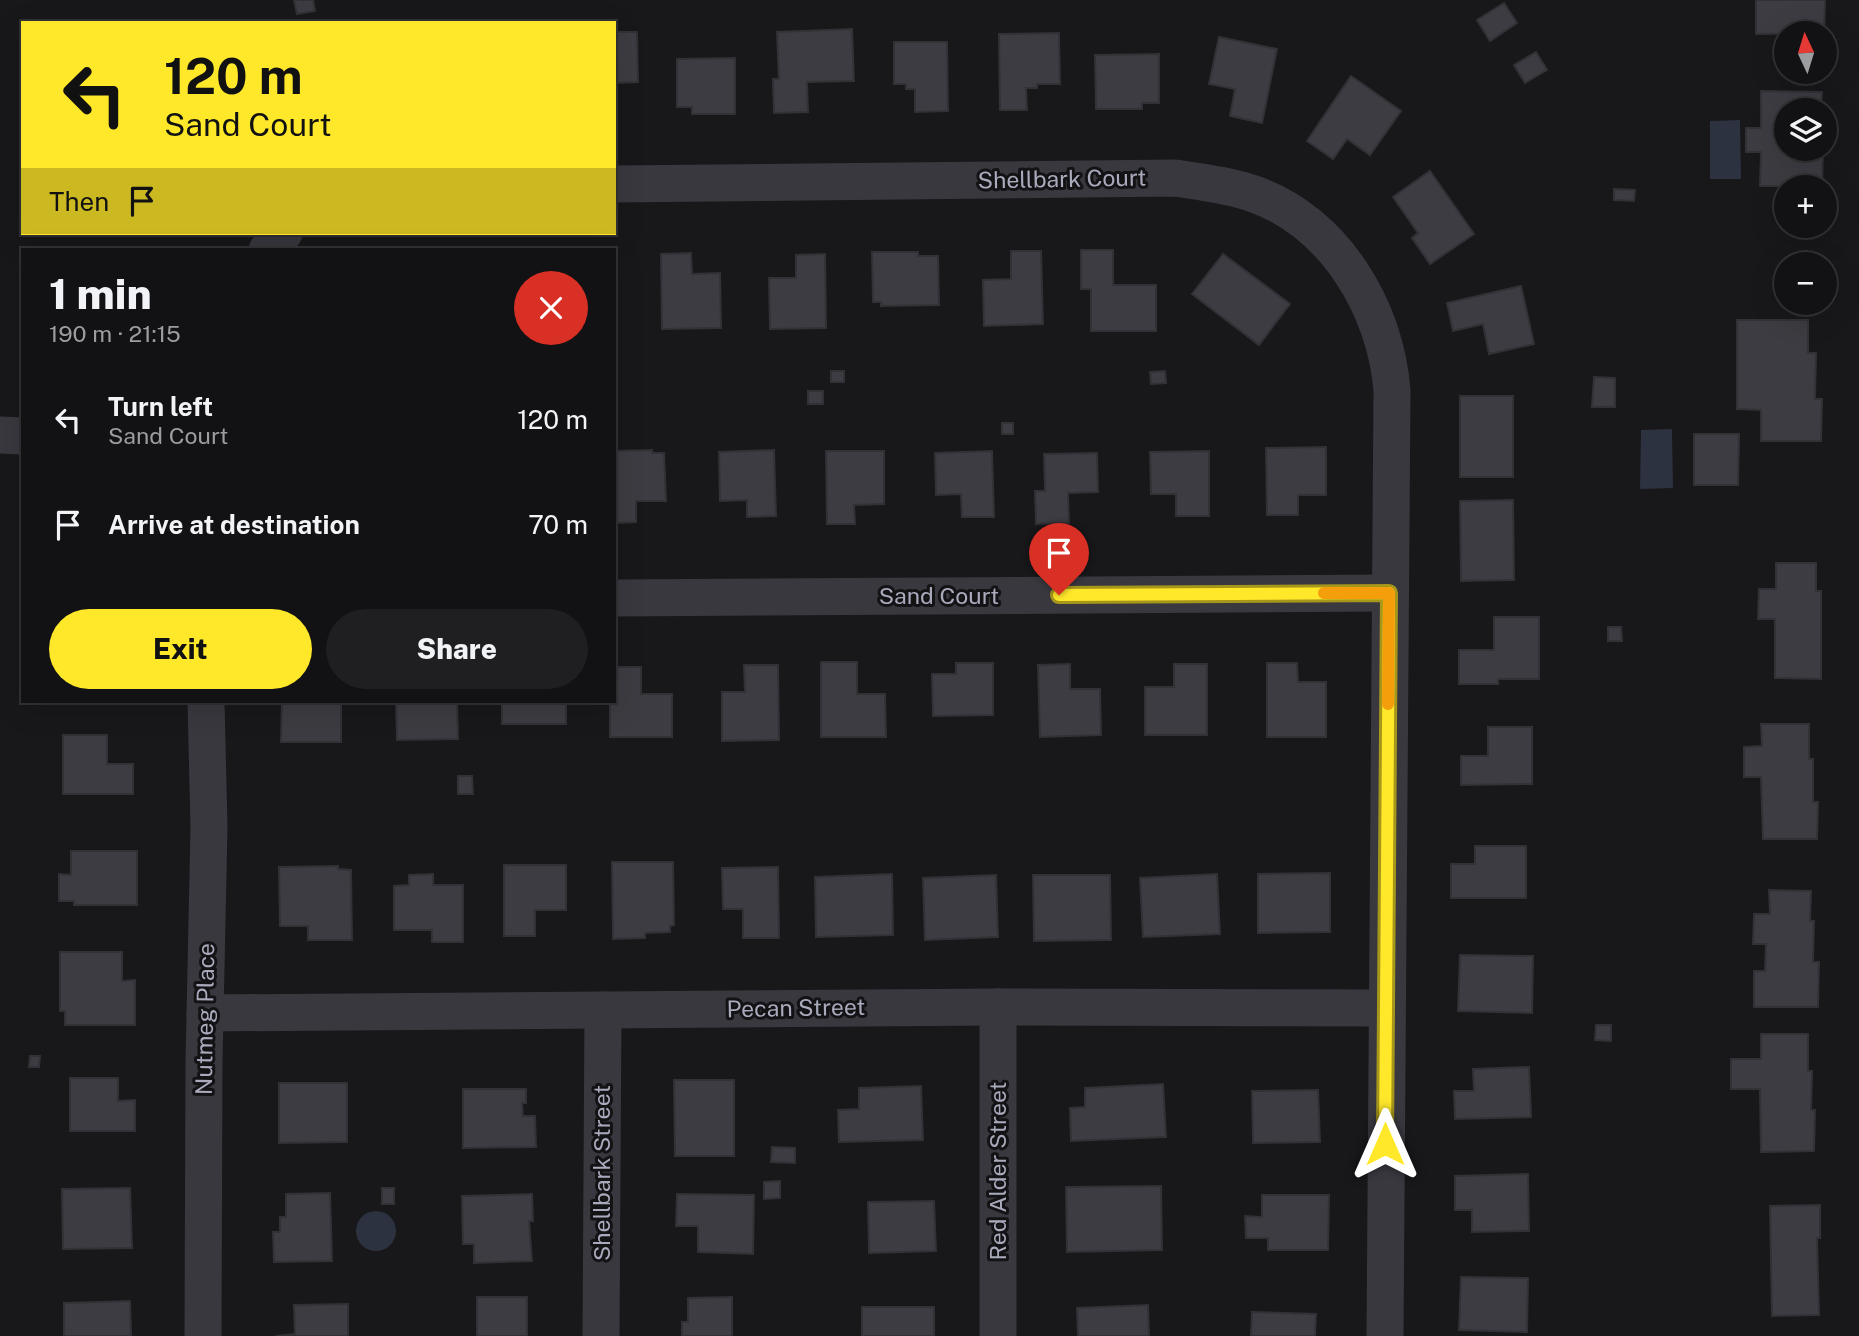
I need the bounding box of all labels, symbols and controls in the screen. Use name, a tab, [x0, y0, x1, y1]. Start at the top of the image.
north arrow	[1774, 21, 1838, 84]
map controls	[1774, 21, 1837, 315]
text: 120 m	[164, 47, 303, 105]
icon: left	[49, 49, 140, 140]
button: layers	[1774, 98, 1837, 161]
text: Sand Court	[164, 106, 332, 143]
street label: Shellbark Court	[977, 164, 1147, 193]
button: +	[1774, 175, 1837, 238]
icon: arrive	[123, 182, 161, 220]
text: Then	[49, 186, 109, 217]
button: −	[1774, 252, 1837, 315]
text: 1 min	[49, 269, 152, 318]
button: close	[514, 271, 588, 345]
text: 190 m · 21:15	[49, 320, 181, 347]
text: Turn left	[108, 391, 213, 422]
icon: left	[49, 401, 87, 439]
text: 120 m	[517, 404, 588, 435]
text: Sand Court	[108, 422, 229, 449]
icon: arrive	[49, 506, 87, 544]
text: Arrive at destination	[108, 509, 360, 540]
text: 70 m	[528, 509, 588, 540]
pin	[1029, 523, 1089, 595]
icon: arrive	[1040, 534, 1078, 572]
street label: Sand Court	[879, 582, 999, 609]
button: Exit	[49, 609, 312, 689]
button: Share	[326, 609, 588, 689]
street label: Nutmeg Place	[190, 943, 219, 1095]
street label: Pecan Street	[726, 993, 866, 1022]
street label: Red Alder Street	[984, 1082, 1011, 1260]
street label: Shellbark Street	[588, 1085, 615, 1261]
position arrow	[1348, 1107, 1422, 1181]

